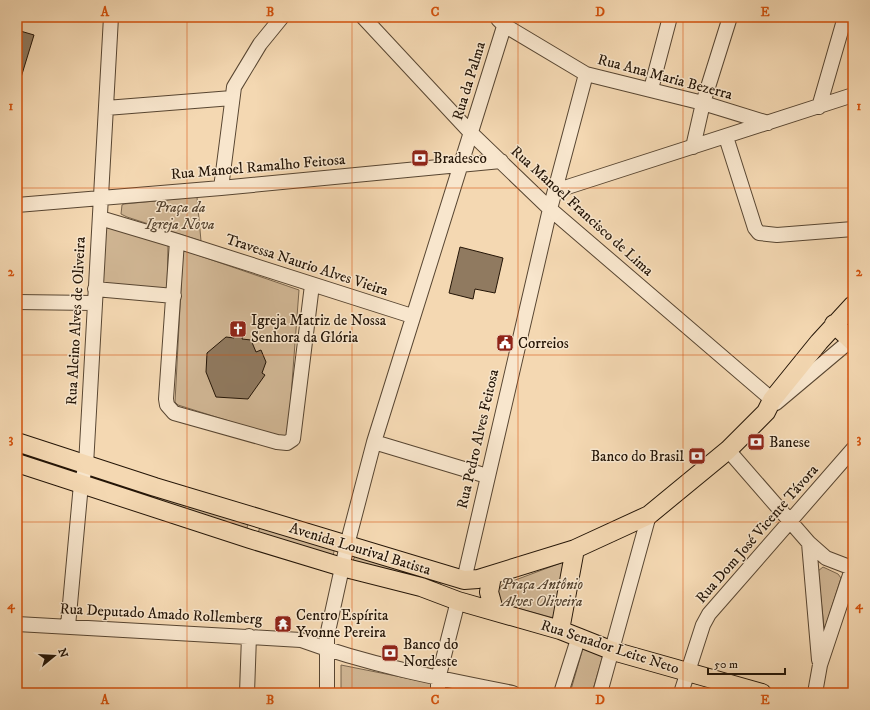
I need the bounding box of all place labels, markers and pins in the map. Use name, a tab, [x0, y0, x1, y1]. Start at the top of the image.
bank icon: Bradesco	[410, 148, 430, 168]
place label: Bradesco	[433, 149, 487, 168]
place label: Igreja Matriz de Nossa Senhora da Glória	[251, 311, 387, 347]
church icon: Igreja Matriz de Nossa Senhora da Glória	[228, 319, 248, 339]
public building icon: Correios	[495, 333, 515, 353]
place label: Correios	[518, 334, 569, 353]
bank icon: Banese	[746, 432, 766, 452]
place label: Banese	[769, 433, 810, 452]
bank icon: Banco do Brasil	[687, 446, 707, 466]
place label: Banco do Brasil	[591, 447, 684, 466]
place label: Centro Espírita Yvonne Pereira	[296, 606, 389, 642]
temple icon: Centro Espírita Yvonne Pereira	[273, 614, 293, 634]
place label: Banco do Nordeste	[403, 635, 458, 671]
bank icon: Banco do Nordeste	[380, 643, 400, 663]

